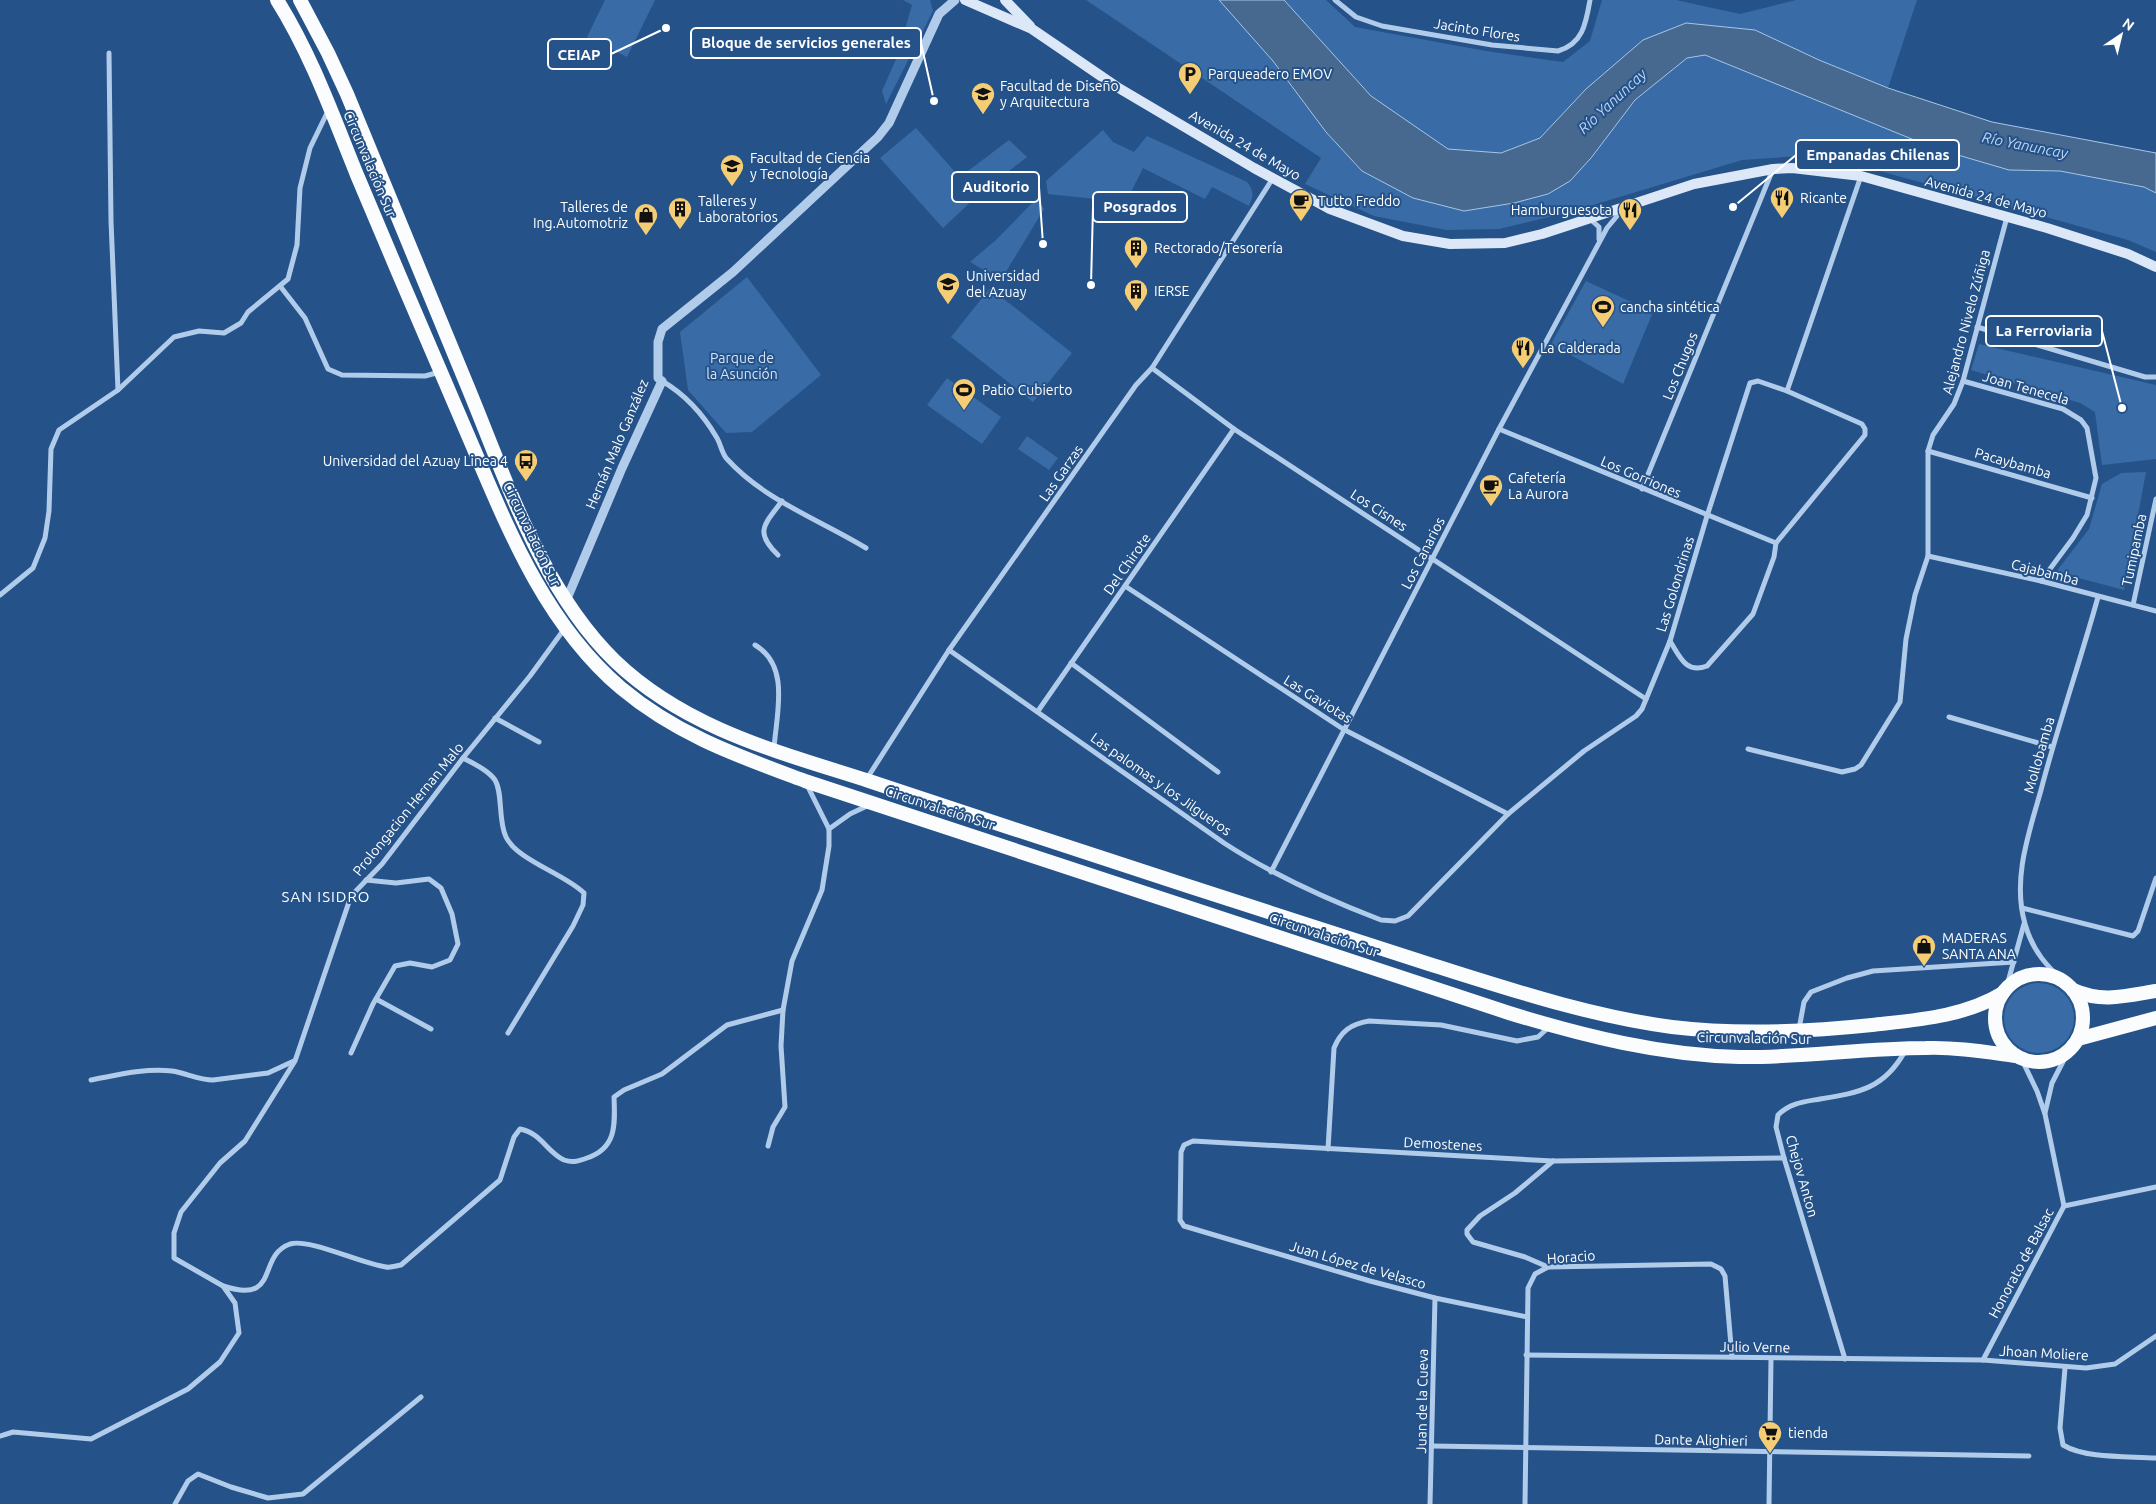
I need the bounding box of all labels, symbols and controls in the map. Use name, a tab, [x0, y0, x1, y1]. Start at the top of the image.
north arrow	[2096, 10, 2146, 60]
street label: Jacinto Flores	[1433, 15, 1521, 45]
text: N	[2120, 15, 2137, 34]
callout: Bloque de servicios generales	[691, 28, 921, 58]
text: Bloque de servicios generales	[701, 34, 911, 51]
callout: CEIAP	[548, 39, 611, 69]
text: CEIAP	[557, 46, 601, 63]
parking icon: Parqueadero EMOV	[1177, 61, 1203, 95]
water label: Río Yanuncay	[1574, 64, 1650, 137]
place label: Parqueadero EMOV	[1208, 66, 1332, 82]
place label: Facultad de Diseño y Arquitectura	[1000, 78, 1119, 110]
school or university icon: Facultad de Diseño y Arquitectura	[970, 81, 996, 115]
street label: Avenida 24 de Mayo	[1187, 107, 1303, 183]
street label: Circunvalación Sur	[340, 108, 400, 221]
water label: Río Yanuncay	[1981, 128, 2070, 162]
callout: Empanadas Chilenas	[1796, 140, 1959, 170]
text: Empanadas Chilenas	[1806, 146, 1950, 163]
place label: Facultad de Ciencia y Tecnología	[750, 150, 870, 182]
school or university icon: Facultad de Ciencia y Tecnología	[719, 153, 745, 187]
callout: Auditorio	[952, 172, 1039, 202]
street label: Avenida 24 de Mayo	[1923, 173, 2049, 221]
text: Auditorio	[962, 178, 1030, 195]
restaurant icon: Ricante	[1769, 185, 1795, 219]
cafe icon: Tutto Freddo	[1288, 188, 1314, 222]
place label: Ricante	[1800, 190, 1847, 206]
callout: Posgrados	[1093, 192, 1187, 222]
place label: Talleres y Laboratorios	[698, 193, 778, 225]
place label: Tutto Freddo	[1318, 193, 1400, 209]
building icon: Talleres y Laboratorios	[667, 196, 693, 230]
restaurant icon: Hamburguesota	[1617, 197, 1643, 231]
text: Posgrados	[1103, 198, 1177, 215]
place label: Talleres de Ing.Automotriz	[533, 199, 628, 231]
shop icon: Talleres de Ing.Automotriz	[633, 202, 659, 236]
place label: Hamburguesota	[1511, 202, 1612, 218]
building icon: Rectorado/Tesorería	[1123, 235, 1149, 269]
place label: Rectorado/Tesorería	[1154, 240, 1283, 256]
street label: Alejandro Nivelo Zúñiga	[1939, 248, 1993, 396]
place label: Universidad del Azuay	[966, 268, 1040, 300]
school or university icon: Universidad del Azuay	[935, 271, 961, 305]
building icon: IERSE	[1123, 278, 1149, 312]
place label: IERSE	[1154, 283, 1190, 299]
sports icon: cancha sintética	[1590, 294, 1616, 328]
place label: cancha sintética	[1620, 299, 1720, 315]
callout: La Ferroviaria	[1986, 316, 2102, 346]
text: La Ferroviaria	[1996, 322, 2092, 339]
street label: Los Chugos	[1659, 330, 1701, 402]
restaurant icon: La Calderada	[1510, 335, 1536, 369]
place label: La Calderada	[1540, 340, 1621, 356]
park label: Parque de la Asunción	[706, 350, 778, 382]
street label: Joan Tenecela	[1981, 368, 2071, 408]
street label: Hernán Malo Ganzález	[582, 377, 652, 511]
sports icon: Patio Cubierto	[951, 377, 977, 411]
place label: Patio Cubierto	[982, 382, 1072, 398]
street label: Las Garzas	[1036, 442, 1086, 504]
street label: Pacaybamba	[1973, 444, 2053, 482]
bus stop icon: Universidad del Azuay Linea 4	[513, 448, 539, 482]
place label: Universidad del Azuay Linea 4	[323, 453, 508, 469]
street label: Los Gorriones	[1598, 453, 1684, 501]
place label: Cafetería La Aurora	[1508, 470, 1569, 502]
cafe icon: Cafetería La Aurora	[1478, 473, 1504, 507]
street label: Circunvalación Sur	[500, 479, 565, 590]
street label: Los Cisnes	[1348, 486, 1410, 534]
street label: Tumipamba	[2119, 512, 2149, 588]
street label: Los Canarios	[1398, 514, 1448, 592]
street label: Del Chirote	[1100, 530, 1154, 598]
street label: Las Golondrinas	[1653, 534, 1697, 634]
street label: Cajabamba	[2009, 556, 2081, 588]
street label: Las Gaviotas	[1281, 672, 1355, 726]
street label: Mollobamba	[2020, 715, 2058, 795]
street label: Las palomas y los Jilgueros	[1088, 729, 1234, 839]
street label: Prolongacion Hernan Malo	[349, 739, 467, 879]
street label: Circunvalación Sur	[883, 783, 998, 834]
district label: SAN ISIDRO	[282, 888, 370, 905]
street label: Circunvalación Sur	[1267, 910, 1382, 961]
place label: MADERAS SANTA ANA	[1942, 930, 2016, 962]
shop icon: MADERAS SANTA ANA	[1911, 933, 1937, 967]
street label: Circunvalación Sur	[1697, 1029, 1812, 1047]
street label: Chejov Anton	[1783, 1133, 1821, 1219]
street label: Demostenes	[1403, 1134, 1483, 1154]
street label: Honorato de Balsac	[1985, 1205, 2057, 1321]
street label: Juan López de Velasco	[1288, 1238, 1428, 1292]
street label: Horacio	[1546, 1247, 1596, 1267]
street label: Julio Verne	[1720, 1338, 1790, 1356]
street label: Jhoan Moliere	[1999, 1343, 2089, 1363]
street label: Juan de la Cueva	[1413, 1349, 1431, 1453]
supermarket icon: tienda	[1757, 1420, 1783, 1454]
place label: tienda	[1788, 1425, 1828, 1441]
street label: Dante Alighieri	[1654, 1431, 1748, 1449]

